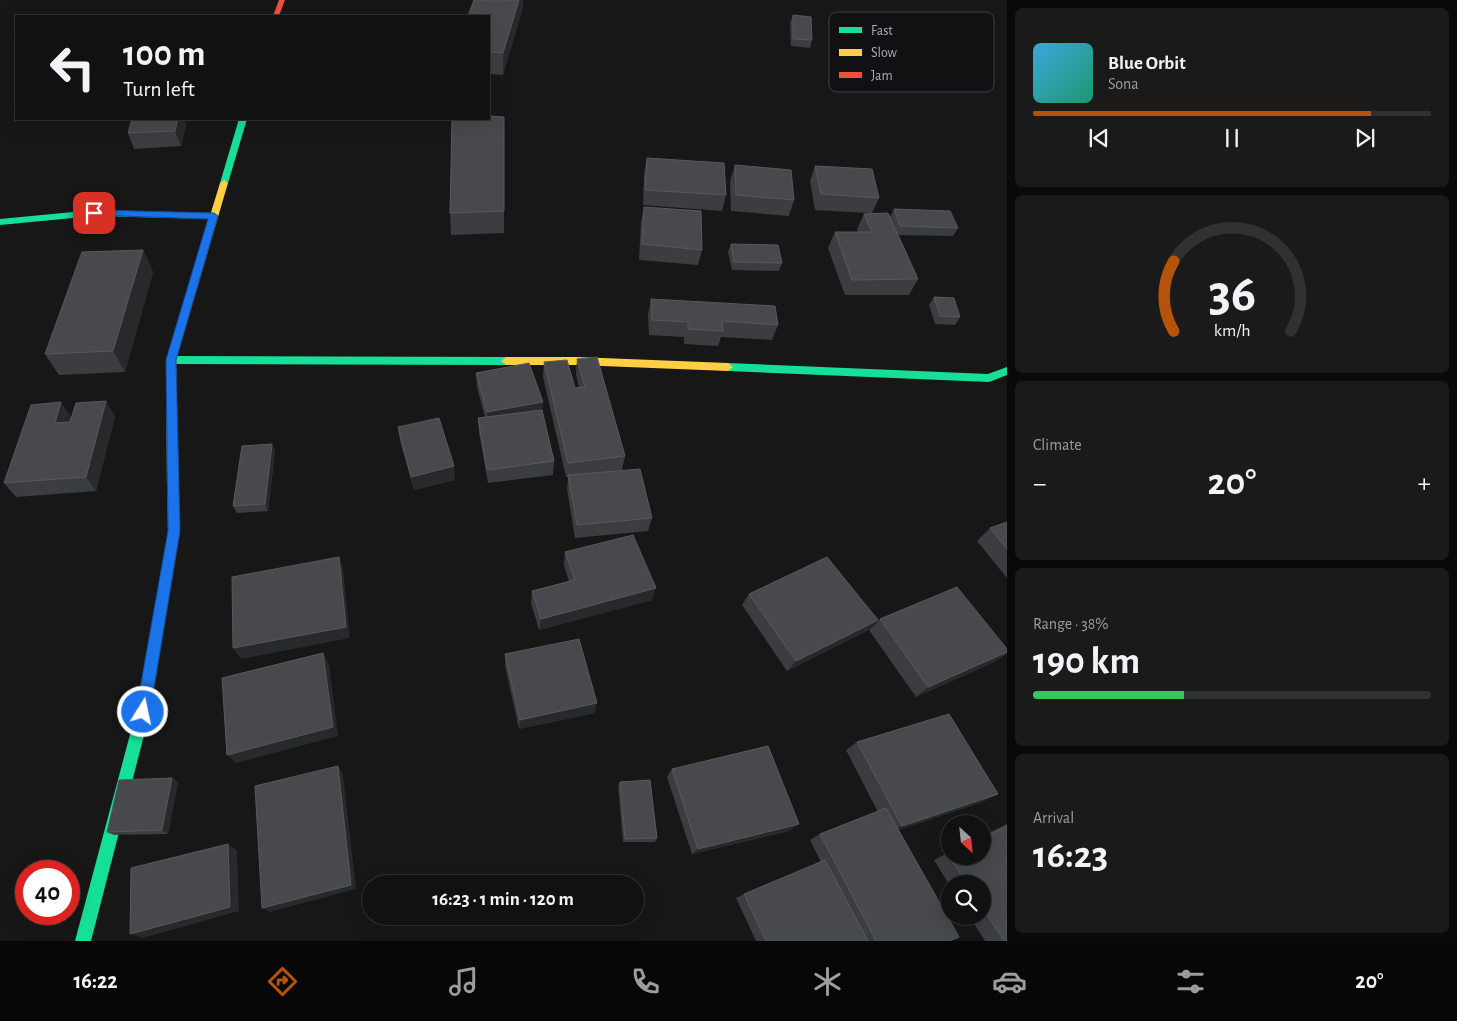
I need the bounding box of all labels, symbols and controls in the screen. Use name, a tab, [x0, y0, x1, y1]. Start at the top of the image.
legend	[829, 12, 994, 92]
text: Fast	[871, 24, 893, 38]
icon: left	[40, 35, 105, 100]
text: 100 m	[123, 37, 206, 72]
text: Slow	[871, 46, 898, 60]
text: Blue Orbit	[1108, 54, 1186, 73]
text: Jam	[871, 69, 893, 83]
text: Sona	[1108, 76, 1139, 92]
text: Turn left	[123, 78, 195, 100]
icon: previous	[1085, 124, 1113, 152]
icon: pause	[1218, 124, 1246, 152]
icon: next	[1351, 124, 1379, 152]
pin	[73, 192, 115, 234]
icon: arrive	[80, 199, 108, 227]
text: 36	[1208, 268, 1256, 320]
text: km/h	[1214, 322, 1250, 340]
text: Climate	[1033, 437, 1082, 453]
text: 20°	[1208, 464, 1256, 502]
text: −	[1033, 470, 1046, 498]
text: +	[1418, 470, 1431, 498]
text: Range · 38%	[1033, 616, 1109, 632]
text: 190 km	[1033, 643, 1140, 681]
position arrow	[116, 685, 168, 737]
text: Arrival	[1033, 810, 1074, 826]
north arrow	[941, 815, 991, 865]
map controls	[941, 815, 991, 925]
text: 16:23	[1033, 837, 1108, 875]
speed limit sign: 40	[15, 860, 80, 925]
button: search	[941, 875, 991, 925]
text: 16:23 · 1 min · 120 m	[432, 890, 574, 909]
icon: directions	[265, 964, 300, 999]
icon: music	[446, 964, 481, 999]
icon: phone	[628, 964, 663, 999]
icon: climate	[810, 964, 845, 999]
icon: car	[992, 964, 1027, 999]
icon: filters	[1173, 964, 1208, 999]
text: 16:22	[73, 970, 118, 992]
text: 20°	[1355, 970, 1384, 992]

